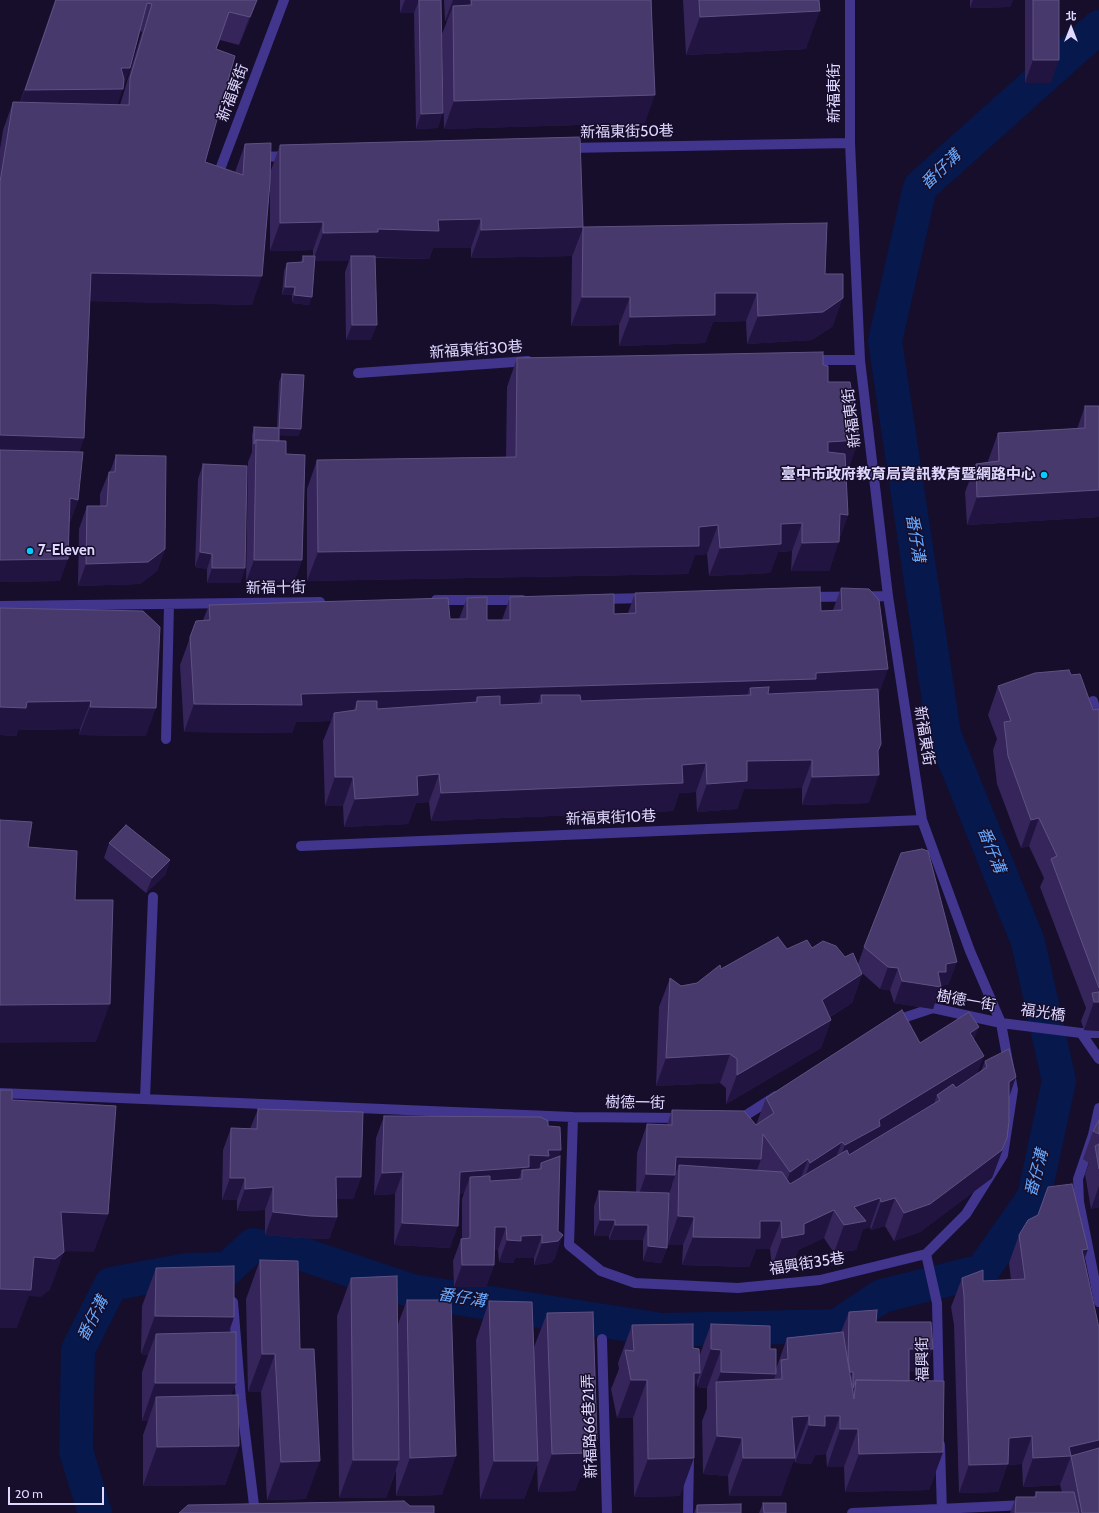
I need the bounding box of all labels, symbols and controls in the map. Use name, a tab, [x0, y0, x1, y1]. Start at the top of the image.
north arrow	[1051, 8, 1091, 48]
text: 北	[1066, 9, 1077, 23]
street label: 新福東街	[214, 62, 252, 124]
street label: 新福東街	[826, 63, 844, 123]
street label: 新福東街50巷	[580, 122, 674, 142]
water label: 番仔溝	[917, 146, 965, 194]
street label: 新福東街30巷	[429, 338, 523, 362]
street label: 新福東街	[839, 387, 865, 449]
place label: 臺中市政府教育局資訊教育暨網路中心	[781, 466, 1036, 484]
marker: 臺中市政府教育局資訊教育暨網路中心	[1039, 470, 1049, 480]
water label: 番仔溝	[902, 513, 928, 563]
place label: 7-Eleven	[38, 542, 95, 560]
marker: 7-Eleven	[25, 546, 35, 556]
street label: 新福十街	[246, 578, 306, 598]
street label: 新福東街	[910, 705, 938, 767]
street label: 新福東街10巷	[566, 807, 656, 829]
water label: 番仔溝	[973, 824, 1009, 876]
street label: 樹德一街	[935, 987, 997, 1015]
street label: 福光橋	[1019, 1001, 1067, 1025]
street label: 樹德一街	[605, 1093, 665, 1113]
water label: 番仔溝	[1022, 1147, 1052, 1199]
street label: 福興街35巷	[768, 1249, 846, 1279]
water label: 番仔溝	[437, 1285, 487, 1311]
water label: 番仔溝	[74, 1293, 112, 1345]
street label: 福興街	[914, 1336, 932, 1382]
street label: 新福路66巷21弄	[579, 1373, 601, 1479]
scale bar	[10, 1479, 106, 1505]
text: 20 m	[15, 1486, 43, 1501]

